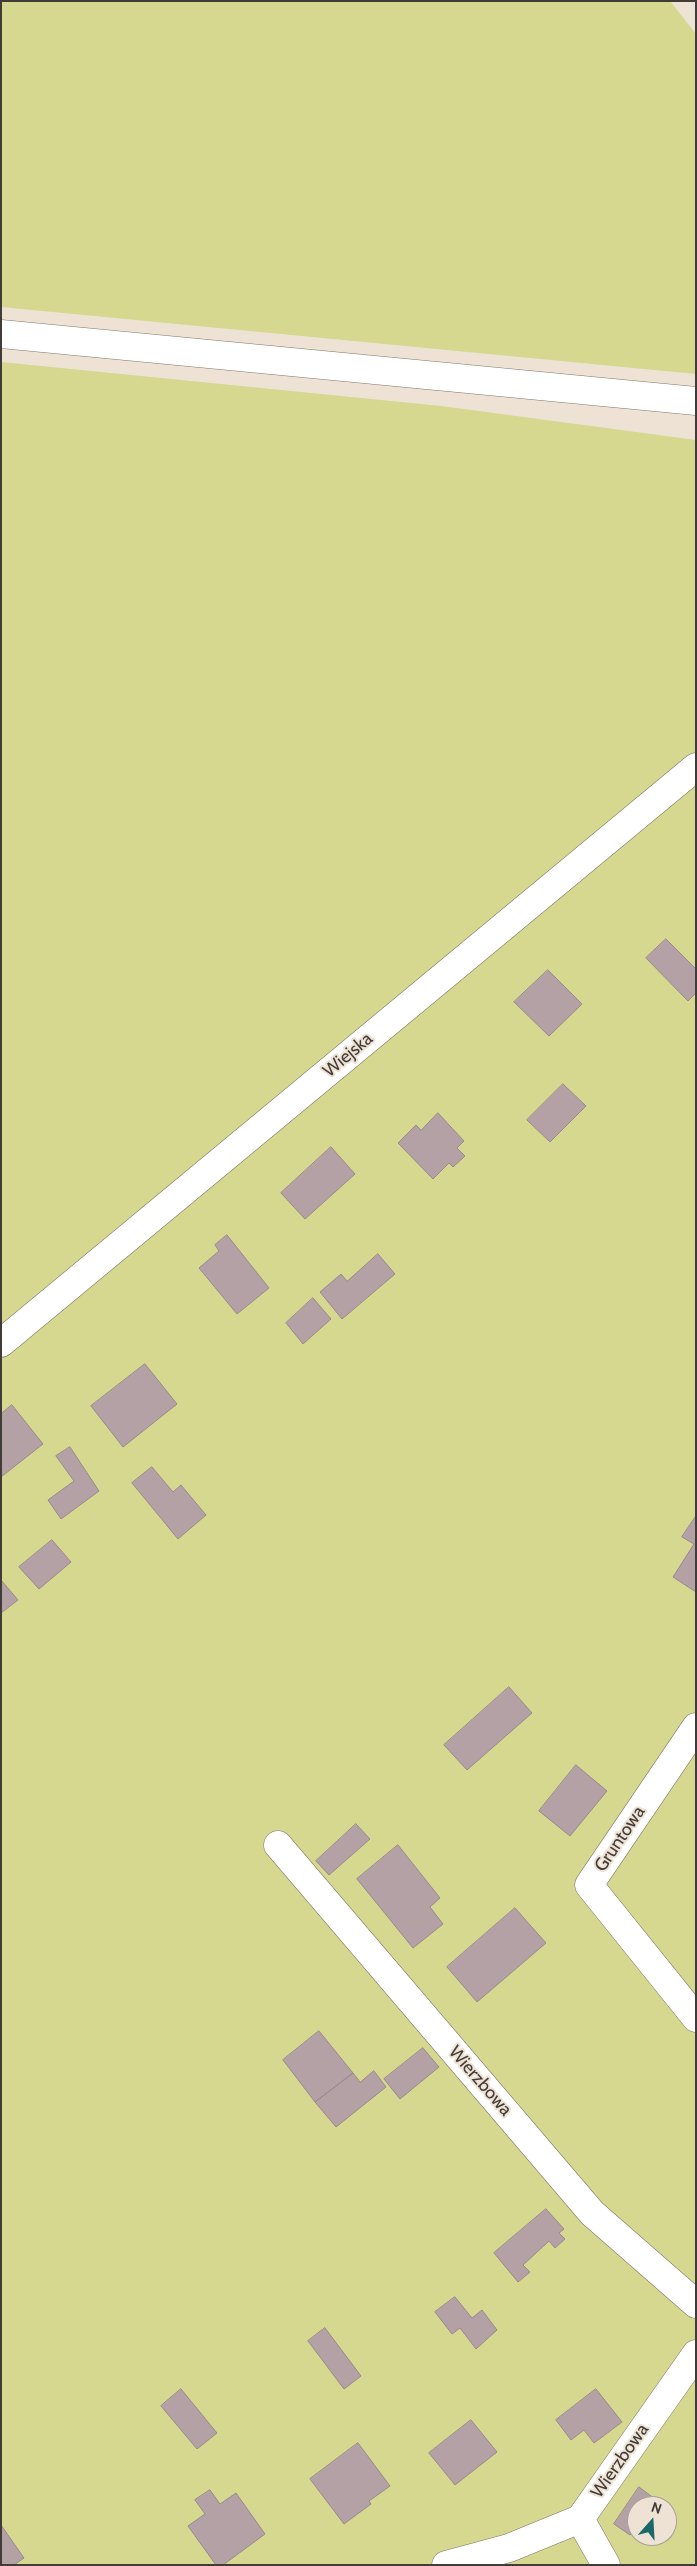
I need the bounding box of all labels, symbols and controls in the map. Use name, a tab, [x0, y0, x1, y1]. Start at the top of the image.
street label: Wiejska	[319, 1028, 377, 1082]
street label: Gruntowa	[590, 1802, 650, 1876]
street label: Wierzbowa	[444, 2042, 516, 2120]
street label: Wierzbowa	[587, 2420, 653, 2502]
north arrow	[627, 2496, 677, 2546]
text: N	[649, 2498, 664, 2518]

